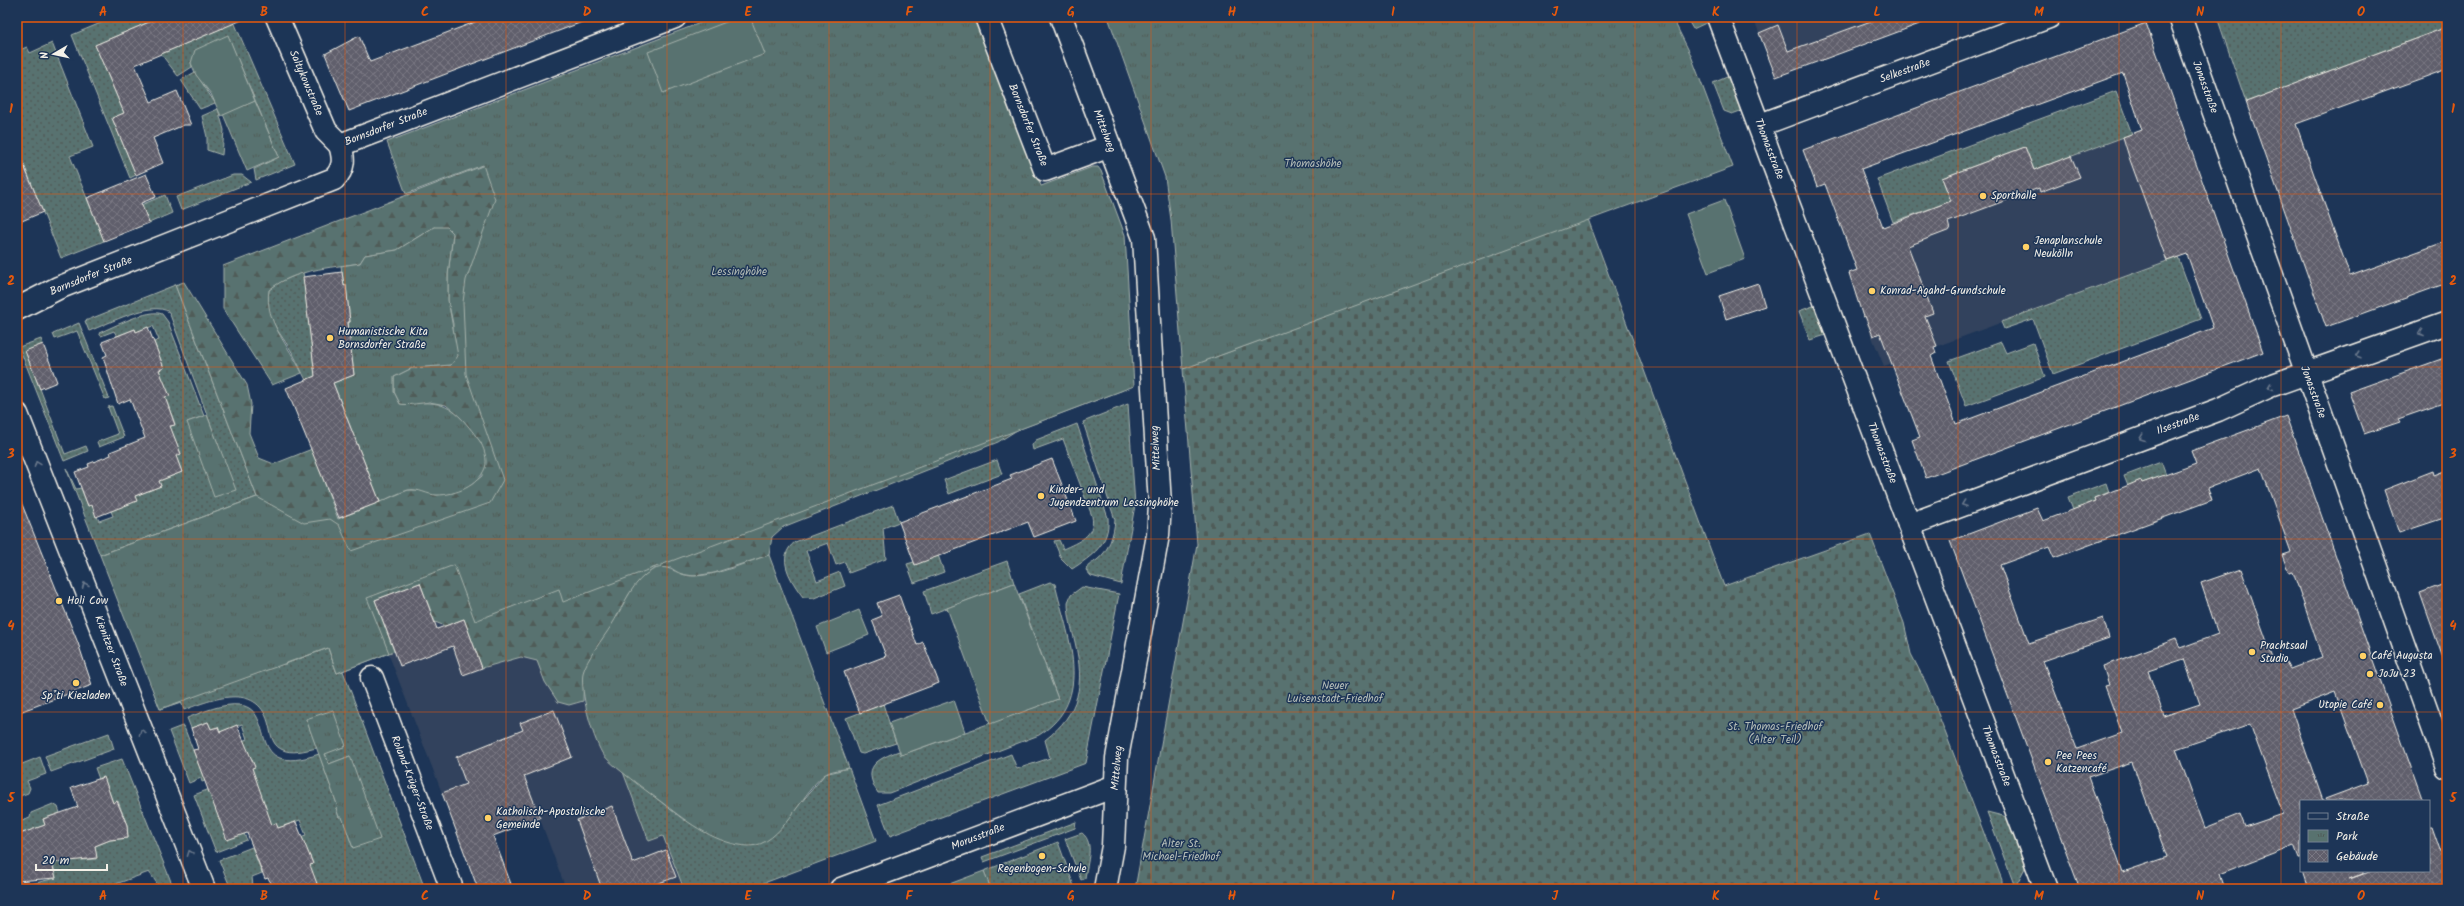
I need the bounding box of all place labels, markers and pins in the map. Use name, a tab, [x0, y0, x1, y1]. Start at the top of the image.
place label: Sporthalle	[1991, 187, 2036, 205]
marker: Sporthalle	[1978, 191, 1988, 201]
place label: Jenaplanschule Neukölln	[2034, 232, 2103, 263]
marker: Jenaplanschule Neukölln	[2021, 242, 2031, 252]
place label: Konrad-Agahd-Grundschule	[1880, 282, 2006, 300]
marker: Konrad-Agahd-Grundschule	[1867, 286, 1877, 296]
place label: Humanistische Kita Bornsdorfer Straße	[338, 323, 428, 354]
marker: Humanistische Kita Bornsdorfer Straße	[325, 333, 335, 343]
place label: Kinder- und Jugendzentrum Lessinghöhe	[1049, 481, 1179, 512]
marker: Kinder- und Jugendzentrum Lessinghöhe	[1036, 491, 1046, 501]
place label: Holi Cow	[67, 592, 109, 610]
marker: Holi Cow	[54, 596, 64, 606]
place label: Prachtsaal Studio	[2260, 637, 2308, 668]
marker: Prachtsaal Studio	[2247, 647, 2257, 657]
place label: Café Augusta	[2371, 647, 2433, 665]
marker: Café Augusta	[2358, 651, 2368, 661]
place label: JoJu 23	[2378, 665, 2416, 683]
marker: JoJu 23	[2365, 669, 2375, 679]
marker: Sp*ti Kiezladen	[71, 678, 81, 688]
place label: Sp*ti Kiezladen	[41, 687, 111, 705]
place label: Utopie Café	[2318, 696, 2373, 714]
marker: Utopie Café	[2375, 700, 2385, 710]
place label: Pee Pees Katzencafé	[2056, 747, 2108, 778]
marker: Pee Pees Katzencafé	[2043, 757, 2053, 767]
place label: Katholisch-Apostolische Gemeinde	[496, 803, 605, 834]
marker: Katholisch-Apostolische Gemeinde	[483, 813, 493, 823]
marker: Regenbogen-Schule	[1037, 851, 1047, 861]
place label: Regenbogen-Schule	[998, 860, 1086, 878]

